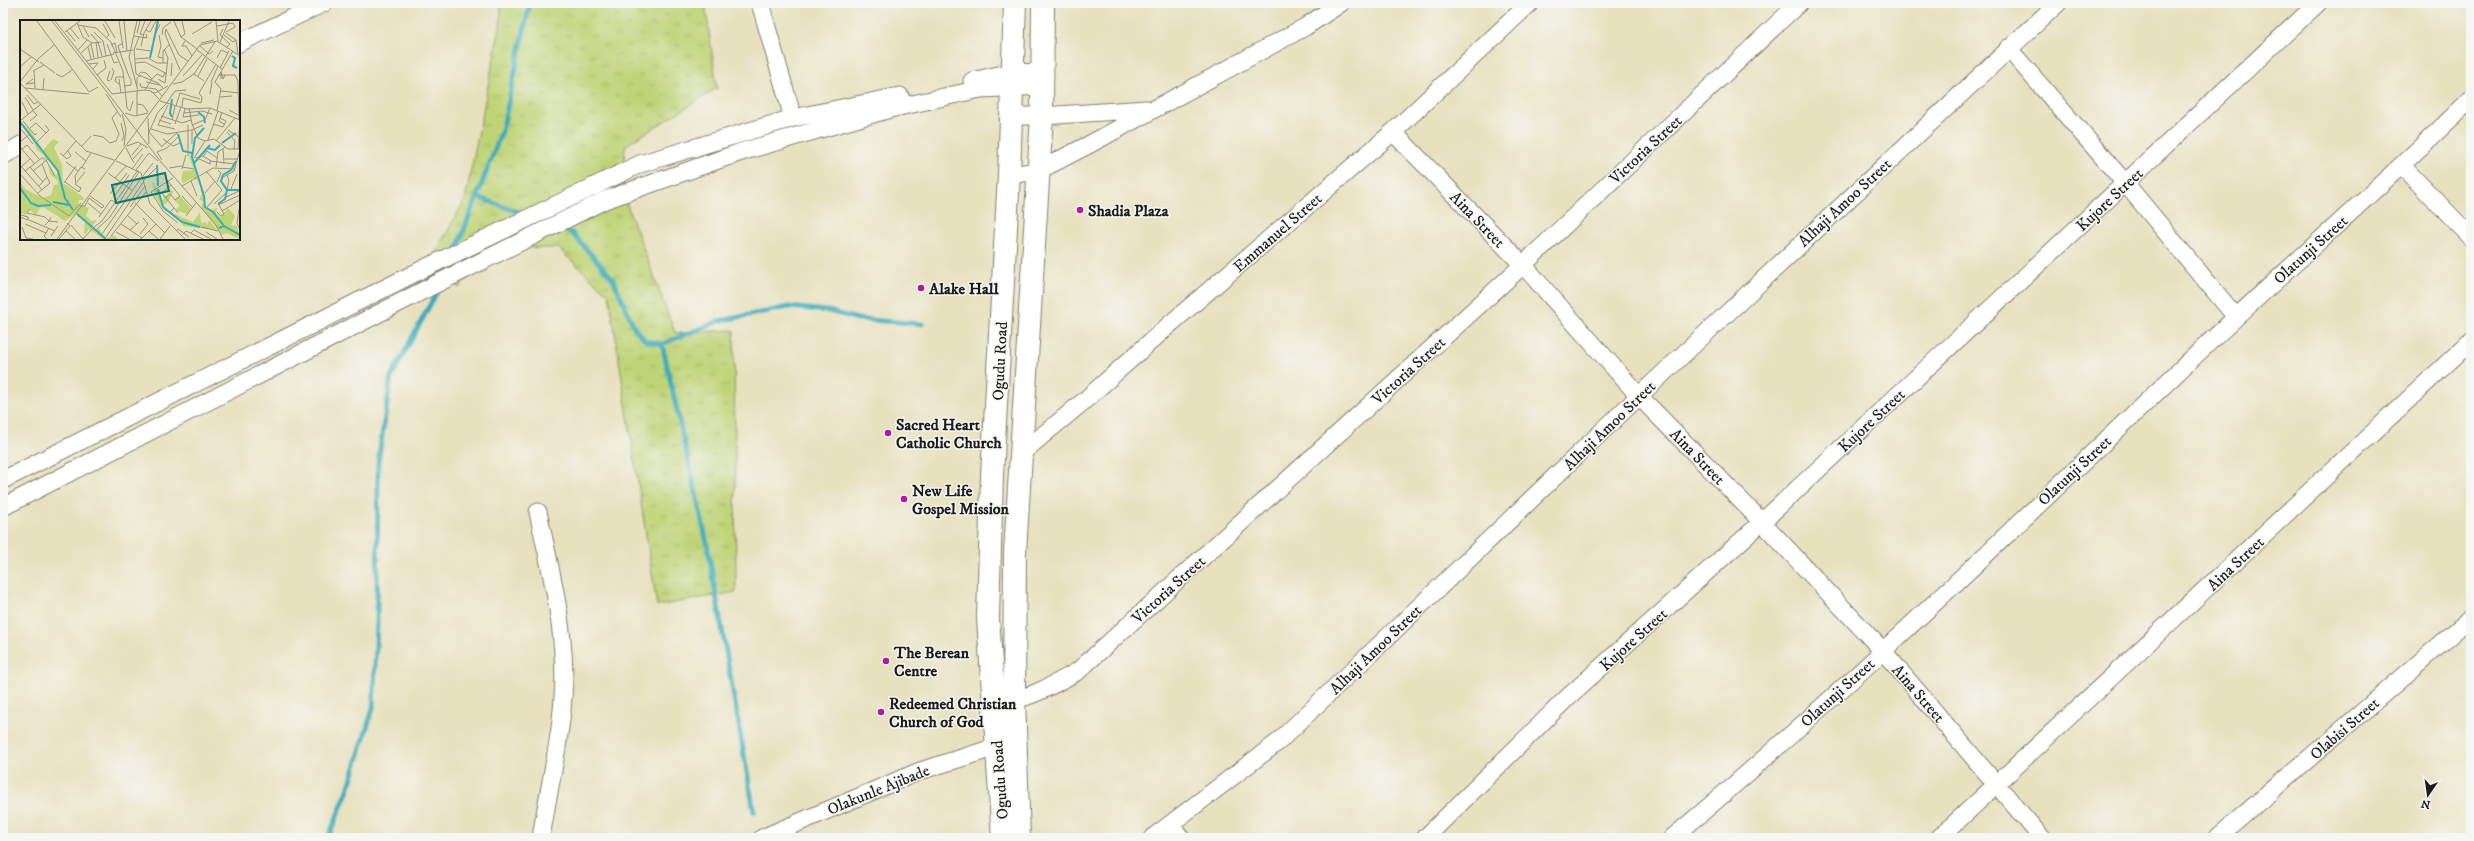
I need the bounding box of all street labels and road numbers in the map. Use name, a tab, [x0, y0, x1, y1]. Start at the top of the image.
street label: Victoria Street	[1604, 111, 1686, 189]
street label: Alhaji Amoo Street	[1794, 154, 1896, 251]
street label: Kujore Street	[2072, 164, 2147, 236]
street label: Aina Street	[1446, 187, 1509, 252]
street label: Emmanuel Street	[1229, 189, 1326, 277]
street label: Olatunji Street	[2269, 211, 2352, 288]
street label: Ogudu Road	[988, 321, 1012, 401]
street label: Victoria Street	[1367, 333, 1450, 410]
street label: Alhaji Amoo Street	[1559, 377, 1660, 475]
street label: Kujore Street	[1834, 385, 1909, 457]
street label: Aina Street	[1666, 424, 1729, 489]
street label: Olatunji Street	[2034, 432, 2116, 510]
street label: Aina Street	[2203, 532, 2268, 595]
street label: Victoria Street	[1127, 552, 1210, 629]
street label: Alhaji Amoo Street	[1325, 601, 1426, 699]
street label: Kujore Street	[1596, 604, 1672, 675]
street label: Olatunji Street	[1796, 654, 1879, 731]
street label: Aina Street	[1887, 660, 1949, 727]
street label: Olabisi Street	[2306, 693, 2383, 764]
street label: Ogudu Road	[987, 740, 1013, 820]
street label: Olakunle Ajibade	[824, 760, 933, 820]

